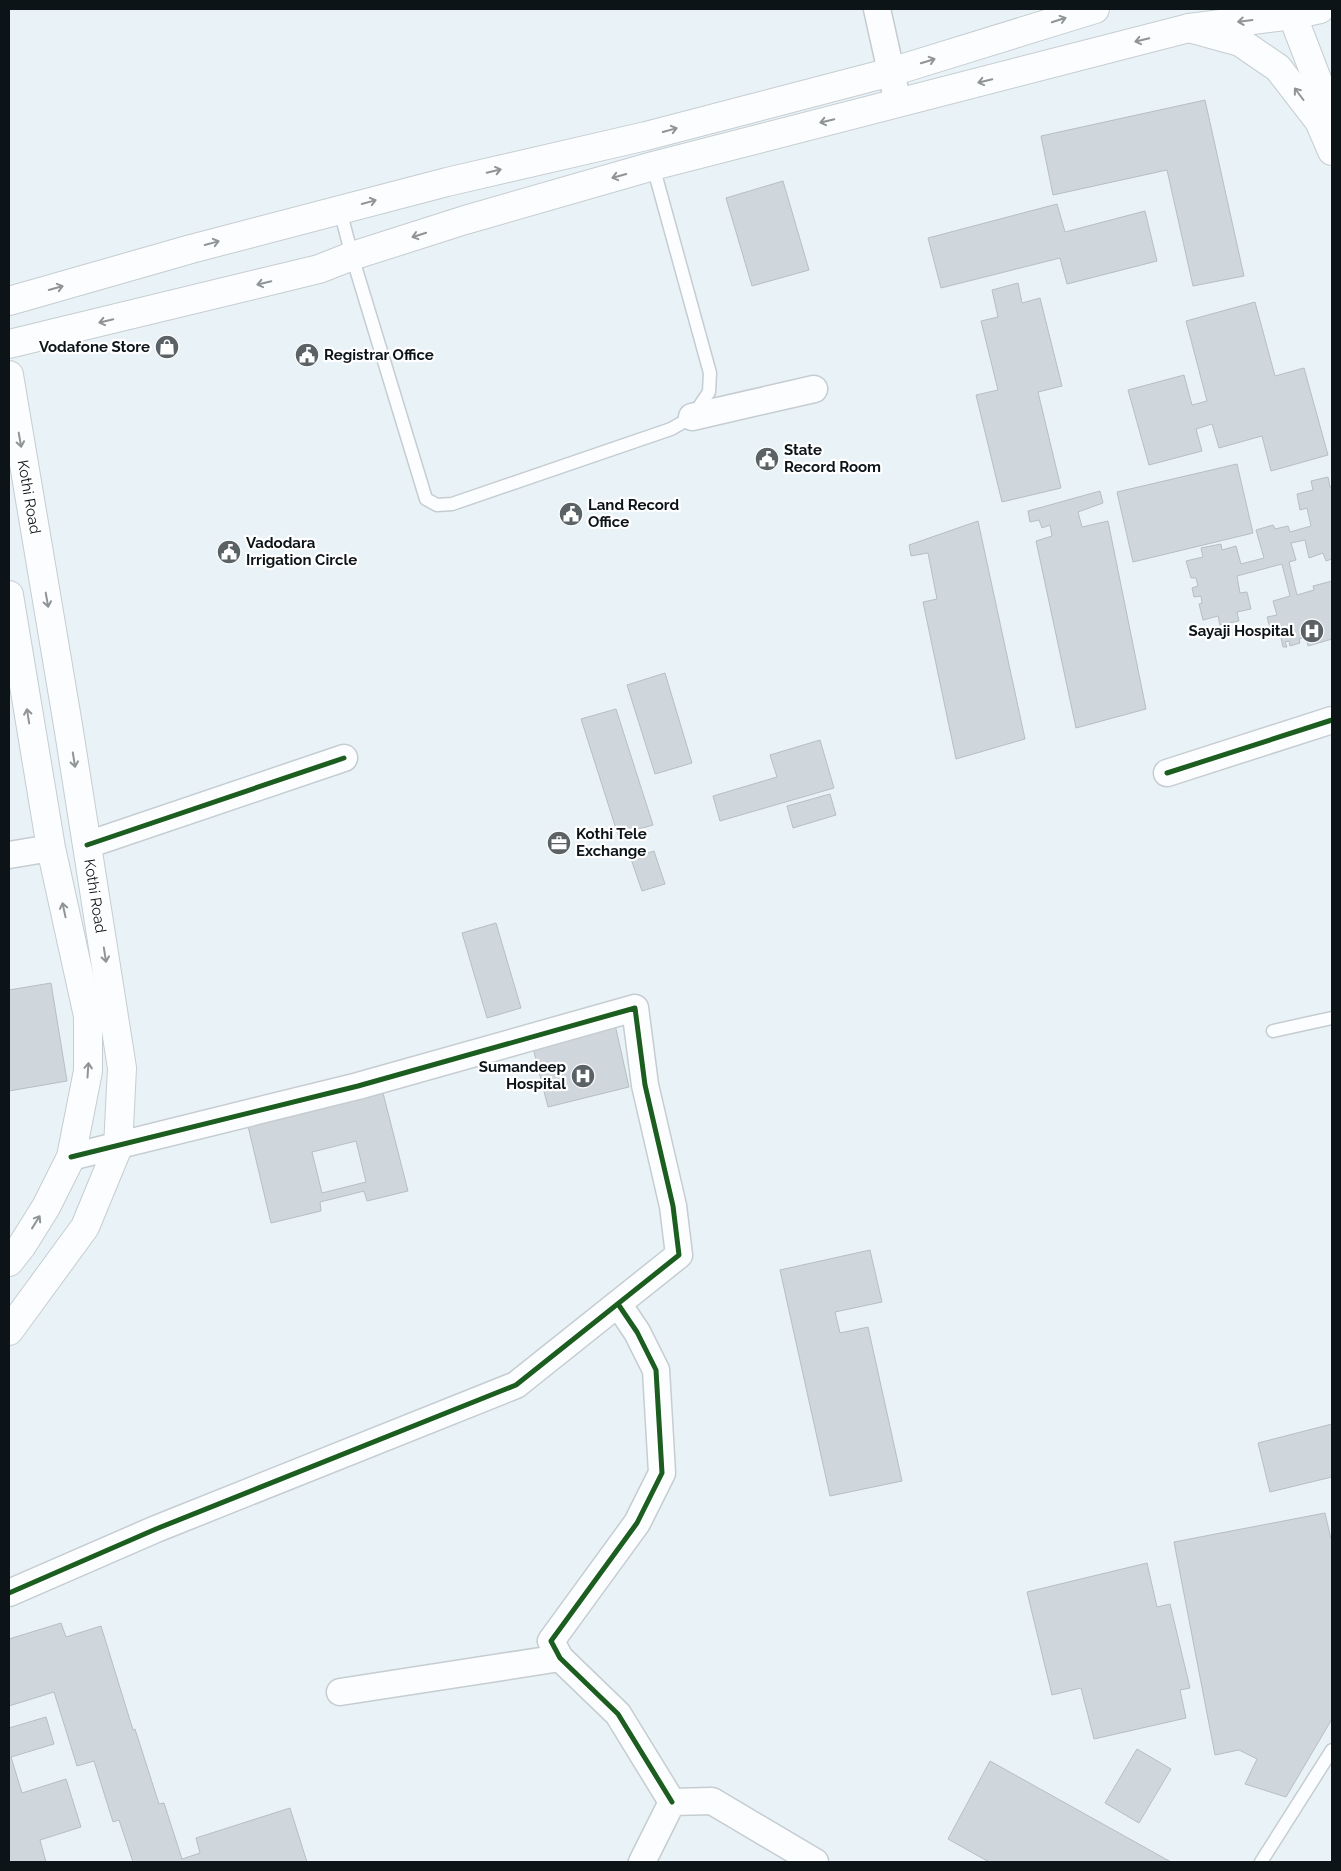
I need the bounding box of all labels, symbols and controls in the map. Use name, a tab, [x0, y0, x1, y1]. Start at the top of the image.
one-way arrow	[1051, 15, 1067, 25]
one-way arrow	[1237, 16, 1253, 26]
one-way arrow	[1135, 36, 1151, 45]
one-way arrow	[920, 55, 936, 65]
one-way arrow	[977, 77, 993, 86]
one-way arrow	[1293, 88, 1304, 101]
one-way arrow	[820, 117, 836, 126]
one-way arrow	[661, 125, 677, 134]
one-way arrow	[486, 166, 502, 175]
one-way arrow	[612, 171, 628, 181]
one-way arrow	[361, 197, 377, 207]
one-way arrow	[411, 231, 427, 241]
one-way arrow	[203, 238, 219, 248]
one-way arrow	[256, 279, 272, 288]
one-way arrow	[47, 282, 63, 292]
one-way arrow	[98, 317, 114, 326]
shop icon: Vodafone Store	[154, 334, 180, 360]
place label: Vodafone Store	[39, 338, 150, 356]
public building icon: Registrar Office	[294, 342, 320, 368]
place label: Registrar Office	[324, 346, 434, 364]
one-way arrow	[15, 431, 25, 447]
place label: State Record Room	[784, 441, 881, 476]
public building icon: State Record Room	[754, 446, 780, 472]
street label: Kothi Road	[14, 459, 44, 535]
place label: Land Record Office	[588, 496, 680, 531]
public building icon: Land Record Office	[558, 501, 584, 527]
place label: Vadodara Irrigation Circle	[246, 534, 357, 569]
public building icon: Vadodara Irrigation Circle	[216, 539, 242, 565]
one-way arrow	[42, 592, 52, 608]
hospital icon: Sayaji Hospital	[1299, 618, 1325, 644]
place label: Sayaji Hospital	[1189, 622, 1294, 640]
one-way arrow	[23, 708, 33, 724]
one-way arrow	[69, 752, 79, 768]
place label: Kothi Tele Exchange	[576, 825, 647, 860]
office icon: Kothi Tele Exchange	[546, 830, 572, 856]
street label: Kothi Road	[80, 858, 110, 934]
one-way arrow	[59, 902, 68, 918]
one-way arrow	[100, 947, 110, 963]
place label: Sumandeep Hospital	[479, 1058, 566, 1093]
one-way arrow	[83, 1062, 92, 1078]
hospital icon: Sumandeep Hospital	[570, 1063, 596, 1089]
one-way arrow	[32, 1215, 42, 1229]

